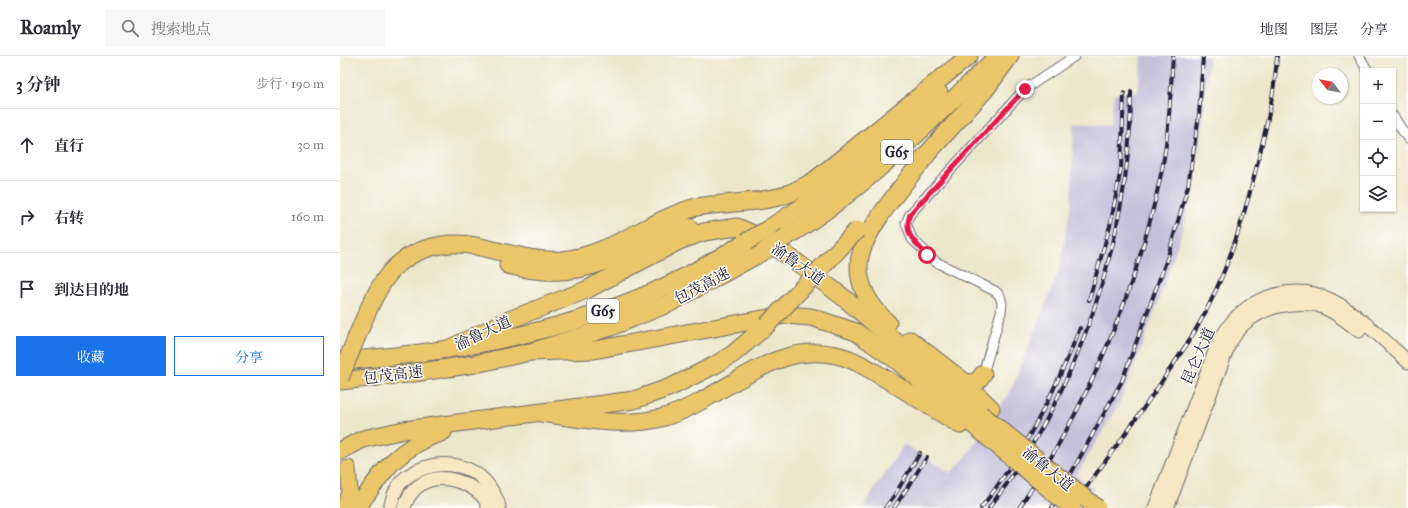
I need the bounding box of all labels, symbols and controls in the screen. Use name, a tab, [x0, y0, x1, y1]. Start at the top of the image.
search box	[105, 10, 385, 46]
text: Roamly	[20, 16, 81, 39]
icon: search	[119, 17, 141, 39]
text: 搜索地点	[151, 20, 211, 38]
text: 地图	[1260, 21, 1288, 38]
text: 图层	[1310, 21, 1338, 38]
text: 分享	[1360, 21, 1388, 38]
north arrow	[1312, 68, 1348, 104]
map controls	[1360, 68, 1396, 212]
button: +	[1360, 68, 1396, 104]
text: 3 分钟	[16, 74, 60, 95]
text: 步行 · 190 m	[256, 76, 324, 92]
route end	[1016, 80, 1034, 98]
button: −	[1360, 104, 1396, 140]
icon: ahead	[16, 134, 38, 156]
text: 直行	[54, 137, 84, 155]
text: 30 m	[298, 137, 324, 153]
road number: G65	[881, 140, 913, 164]
button: locate	[1360, 140, 1396, 176]
button: layers	[1360, 176, 1396, 212]
icon: right	[16, 206, 38, 228]
text: 右转	[54, 209, 84, 227]
text: 160 m	[291, 209, 324, 225]
street label: 渝鲁大道	[768, 239, 828, 289]
route start	[918, 246, 936, 264]
street label: 包茂高速	[671, 264, 733, 308]
icon: arrive	[16, 278, 38, 300]
text: 到达目的地	[54, 281, 129, 299]
road number: G65	[587, 299, 619, 323]
street label: 渝鲁大道	[452, 312, 514, 354]
street label: 昆仑大道	[1178, 325, 1218, 387]
button: 收藏	[16, 336, 166, 376]
button: 分享	[174, 336, 324, 376]
street label: 包茂高速	[362, 362, 424, 388]
street label: 渝鲁大道	[1019, 443, 1077, 495]

